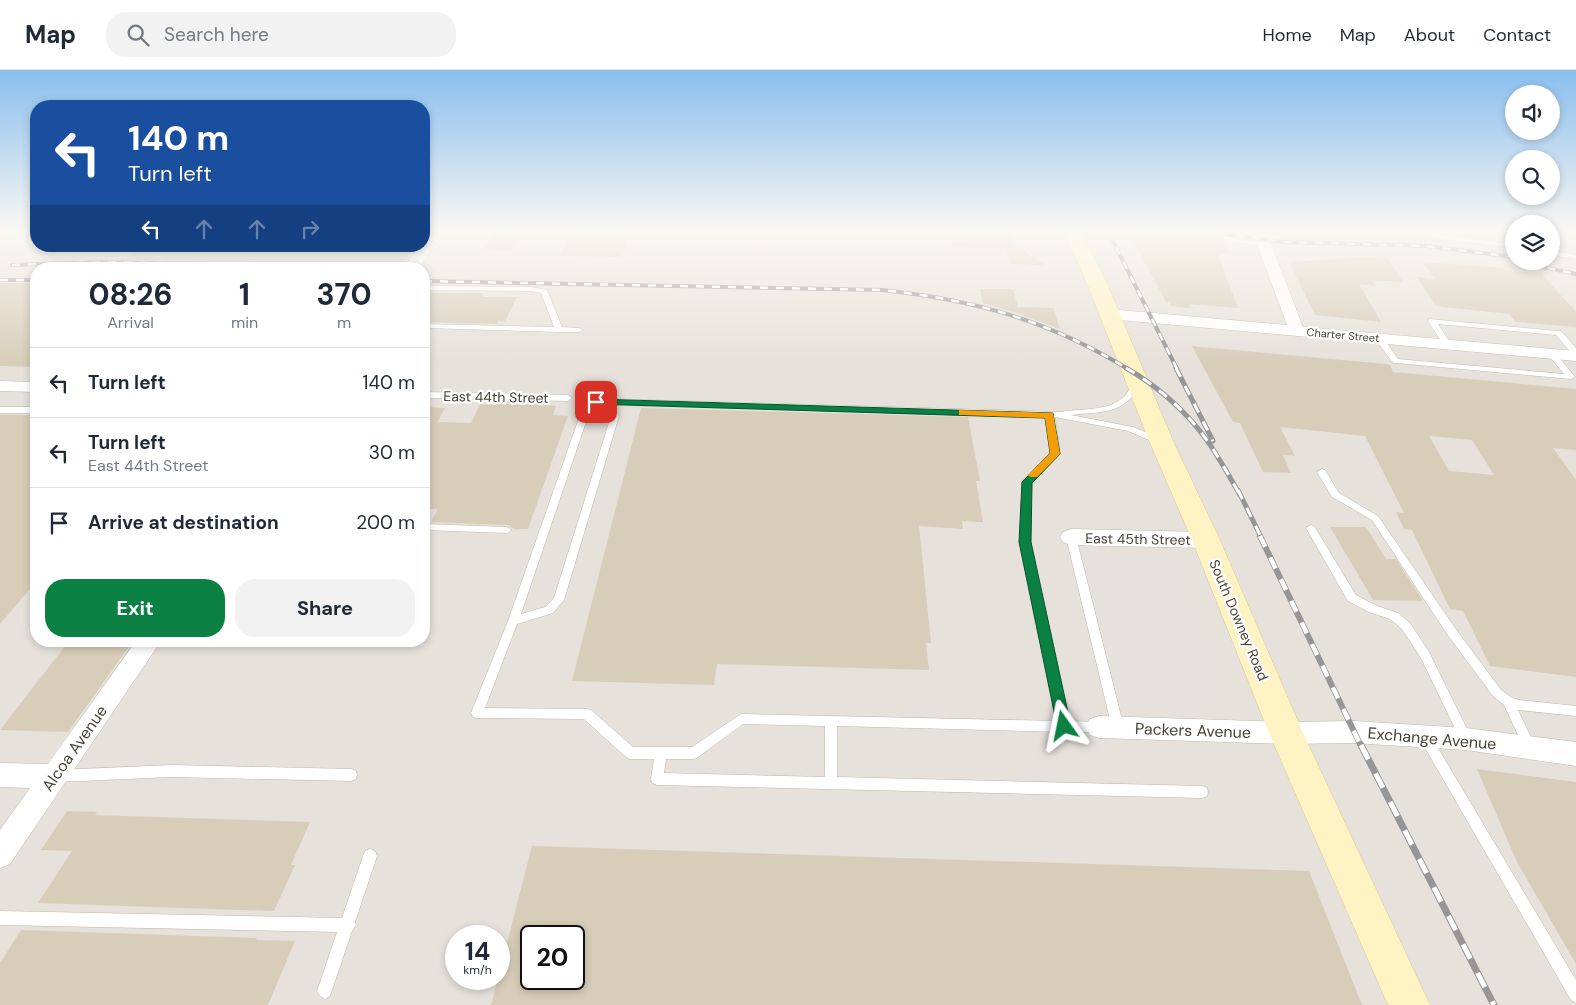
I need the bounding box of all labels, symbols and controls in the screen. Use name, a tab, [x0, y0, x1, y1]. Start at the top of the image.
search box	[106, 12, 456, 57]
text: Map	[25, 19, 76, 50]
icon: search	[124, 21, 152, 49]
text: Search here	[164, 22, 269, 47]
text: Home	[1262, 23, 1312, 47]
text: Map	[1340, 23, 1376, 47]
text: About	[1404, 23, 1455, 47]
text: Contact	[1483, 23, 1551, 47]
map controls	[1505, 85, 1560, 270]
button: sound	[1505, 85, 1560, 140]
text: 140 m	[128, 115, 229, 161]
icon: left	[45, 120, 110, 185]
button: search	[1505, 150, 1560, 205]
text: Turn left	[128, 159, 212, 188]
icon: left	[137, 215, 165, 243]
icon: ahead	[190, 215, 218, 243]
icon: ahead	[243, 215, 271, 243]
icon: right	[296, 215, 324, 243]
button: layers	[1505, 215, 1560, 270]
text: 08:26	[88, 275, 172, 314]
text: 1	[239, 275, 250, 314]
text: 370	[317, 275, 372, 314]
text: Arrival	[107, 312, 154, 333]
text: min	[231, 312, 258, 333]
text: m	[337, 312, 351, 333]
street label: Charter Street	[1306, 325, 1380, 345]
icon: left	[45, 369, 73, 397]
text: Turn left	[88, 370, 166, 395]
text: 140 m	[363, 370, 415, 395]
pin	[575, 381, 617, 423]
street label: East 44th Street	[443, 387, 549, 407]
icon: arrive	[582, 388, 610, 416]
text: Turn left	[88, 430, 166, 455]
icon: left	[45, 439, 73, 467]
text: 30 m	[369, 440, 415, 465]
text: East 44th Street	[88, 455, 208, 476]
icon: arrive	[45, 509, 73, 537]
text: Arrive at destination	[88, 510, 279, 535]
text: 200 m	[356, 510, 415, 535]
street label: East 45th Street	[1085, 529, 1191, 549]
street label: South Downey Road	[1205, 557, 1273, 683]
button: Exit	[45, 579, 225, 637]
button: Share	[235, 579, 415, 637]
position arrow	[1037, 699, 1089, 751]
street label: Alcoa Avenue	[37, 701, 112, 795]
street label: Packers Avenue	[1135, 718, 1251, 743]
street label: Exchange Avenue	[1367, 722, 1497, 755]
speed limit sign: 20	[520, 925, 585, 990]
text: 14	[465, 935, 490, 968]
text: km/h	[463, 962, 492, 978]

